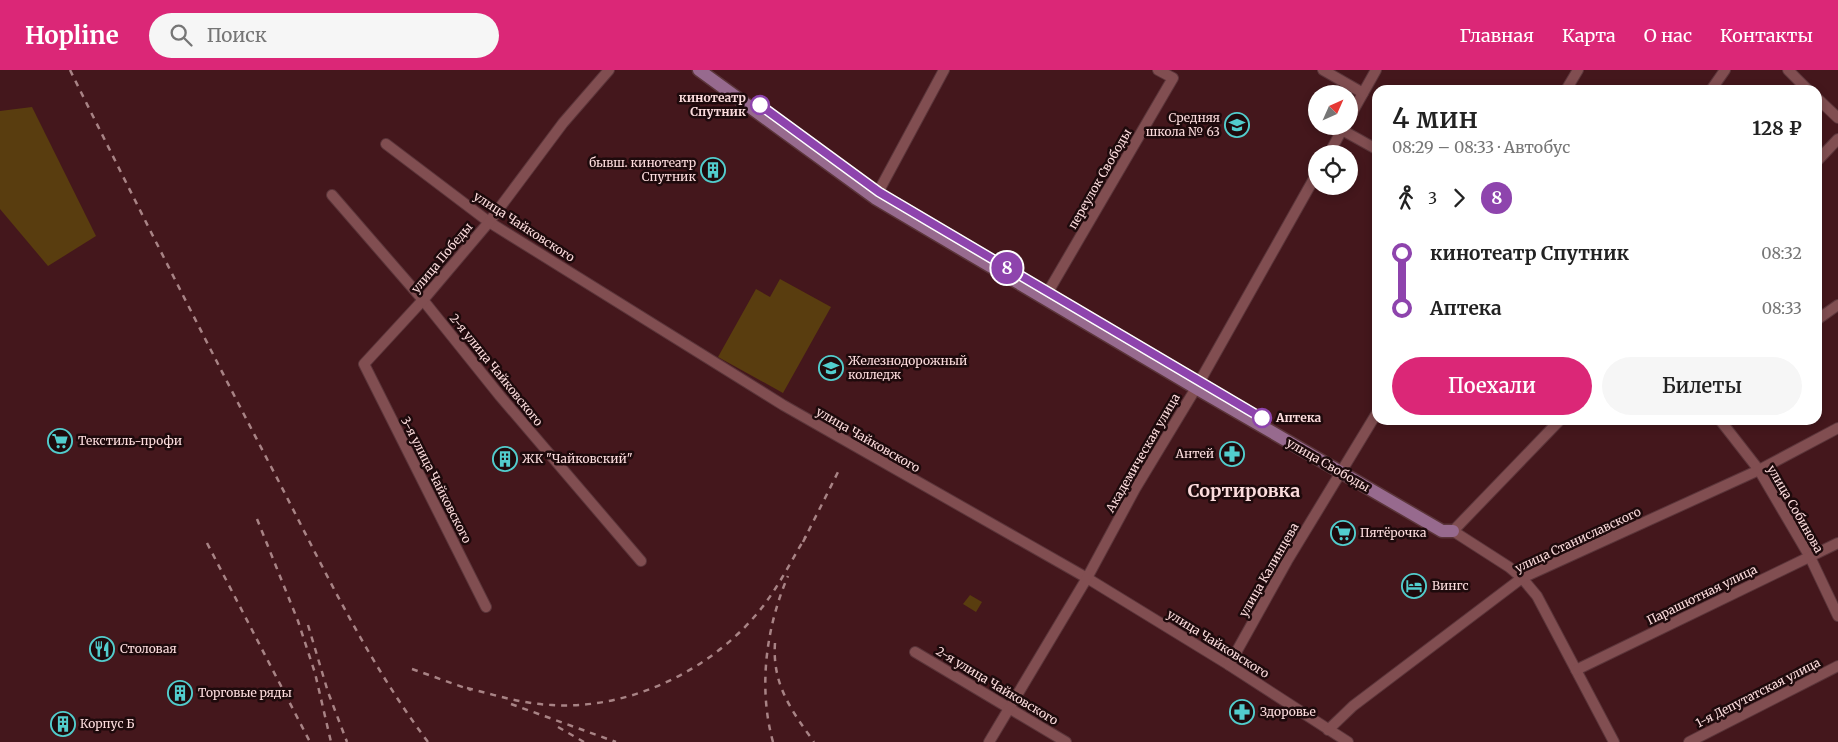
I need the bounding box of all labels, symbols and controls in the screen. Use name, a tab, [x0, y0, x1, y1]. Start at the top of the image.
search box	[149, 13, 499, 58]
text: Hopline	[25, 20, 119, 51]
icon: search	[167, 21, 195, 49]
text: Поиск	[207, 23, 267, 47]
text: Главная	[1459, 24, 1534, 47]
text: Карта	[1562, 24, 1616, 47]
text: О нас	[1644, 24, 1692, 47]
text: Контакты	[1720, 24, 1813, 47]
north arrow	[1308, 85, 1358, 135]
map controls	[1308, 85, 1358, 195]
place label: кинотеатр Спутник	[679, 90, 746, 119]
marker: кинотеатр Спутник	[750, 95, 770, 115]
text: 4 мин	[1392, 100, 1478, 136]
place label: Средняя школа № 63	[1146, 110, 1220, 139]
school or university icon: Средняя школа № 63	[1224, 112, 1250, 138]
text: 128 ₽	[1752, 116, 1802, 140]
street label: переулок Свободы	[1065, 126, 1134, 232]
text: 08:29 – 08:33 · Автобус	[1392, 137, 1570, 157]
button: locate	[1308, 145, 1358, 195]
place label: бывш. кинотеатр Спутник	[589, 155, 696, 184]
building icon: бывш. кинотеатр Спутник	[700, 157, 726, 183]
icon: walk	[1392, 184, 1420, 212]
icon: forward	[1445, 184, 1473, 212]
text: 8	[1491, 186, 1502, 209]
street label: улица Чайковского	[471, 188, 578, 265]
text: 3	[1428, 188, 1437, 208]
street label: улица Победы	[408, 219, 475, 296]
text: кинотеатр Спутник	[1430, 241, 1629, 265]
text: 08:32	[1761, 243, 1802, 263]
line badge: 8	[991, 252, 1023, 284]
text: 8	[1001, 256, 1013, 279]
text: Аптека	[1430, 296, 1502, 320]
text: 08:33	[1762, 298, 1802, 318]
street label: 2-я улица Чайковского	[447, 311, 546, 429]
place label: Железнодорожный колледж	[848, 353, 967, 382]
school or university icon: Железнодорожный колледж	[818, 355, 844, 381]
button: Поехали	[1392, 357, 1592, 415]
button: Билеты	[1602, 357, 1802, 415]
street label: Академическая улица	[1102, 390, 1183, 516]
street label: улица Чайковского	[814, 404, 923, 475]
marker: Аптека	[1252, 408, 1272, 428]
place label: Аптека	[1275, 410, 1322, 425]
street label: 3-я улица Чайковского	[398, 414, 475, 546]
supermarket icon: Текстиль-профи	[47, 428, 73, 454]
place label: Текстиль-профи	[78, 433, 182, 448]
street label: улица Свободы	[1284, 435, 1373, 494]
pharmacy icon: Антей	[1219, 441, 1245, 467]
building icon: ЖК "Чайковский"	[492, 446, 518, 472]
place label: Антей	[1174, 446, 1214, 461]
place label: ЖК "Чайковский"	[522, 451, 633, 466]
street label: улица Собинова	[1764, 462, 1827, 556]
district label: Сортировка	[1188, 479, 1300, 502]
street label: улица Станиславского	[1512, 504, 1643, 575]
street label: улица Калинцева	[1235, 519, 1302, 620]
supermarket icon: Пятёрочка	[1330, 520, 1356, 546]
place label: Пятёрочка	[1360, 525, 1427, 540]
street label: Парашютная улица	[1644, 561, 1760, 628]
hotel icon: Вингс	[1401, 573, 1427, 599]
place label: Вингс	[1432, 578, 1469, 593]
street label: улица Чайковского	[1164, 606, 1272, 681]
restaurant icon: Столовая	[89, 636, 115, 662]
place label: Столовая	[120, 641, 177, 656]
street label: 2-я улица Чайковского	[933, 643, 1061, 728]
street label: 1-я Депутатская улица	[1693, 654, 1823, 731]
building icon: Торговые ряды	[167, 680, 193, 706]
place label: Торговые ряды	[198, 685, 292, 700]
pharmacy icon: Здоровье	[1229, 699, 1255, 725]
place label: Здоровье	[1260, 704, 1316, 719]
building icon: Корпус Б	[50, 711, 76, 737]
place label: Корпус Б	[80, 716, 135, 731]

